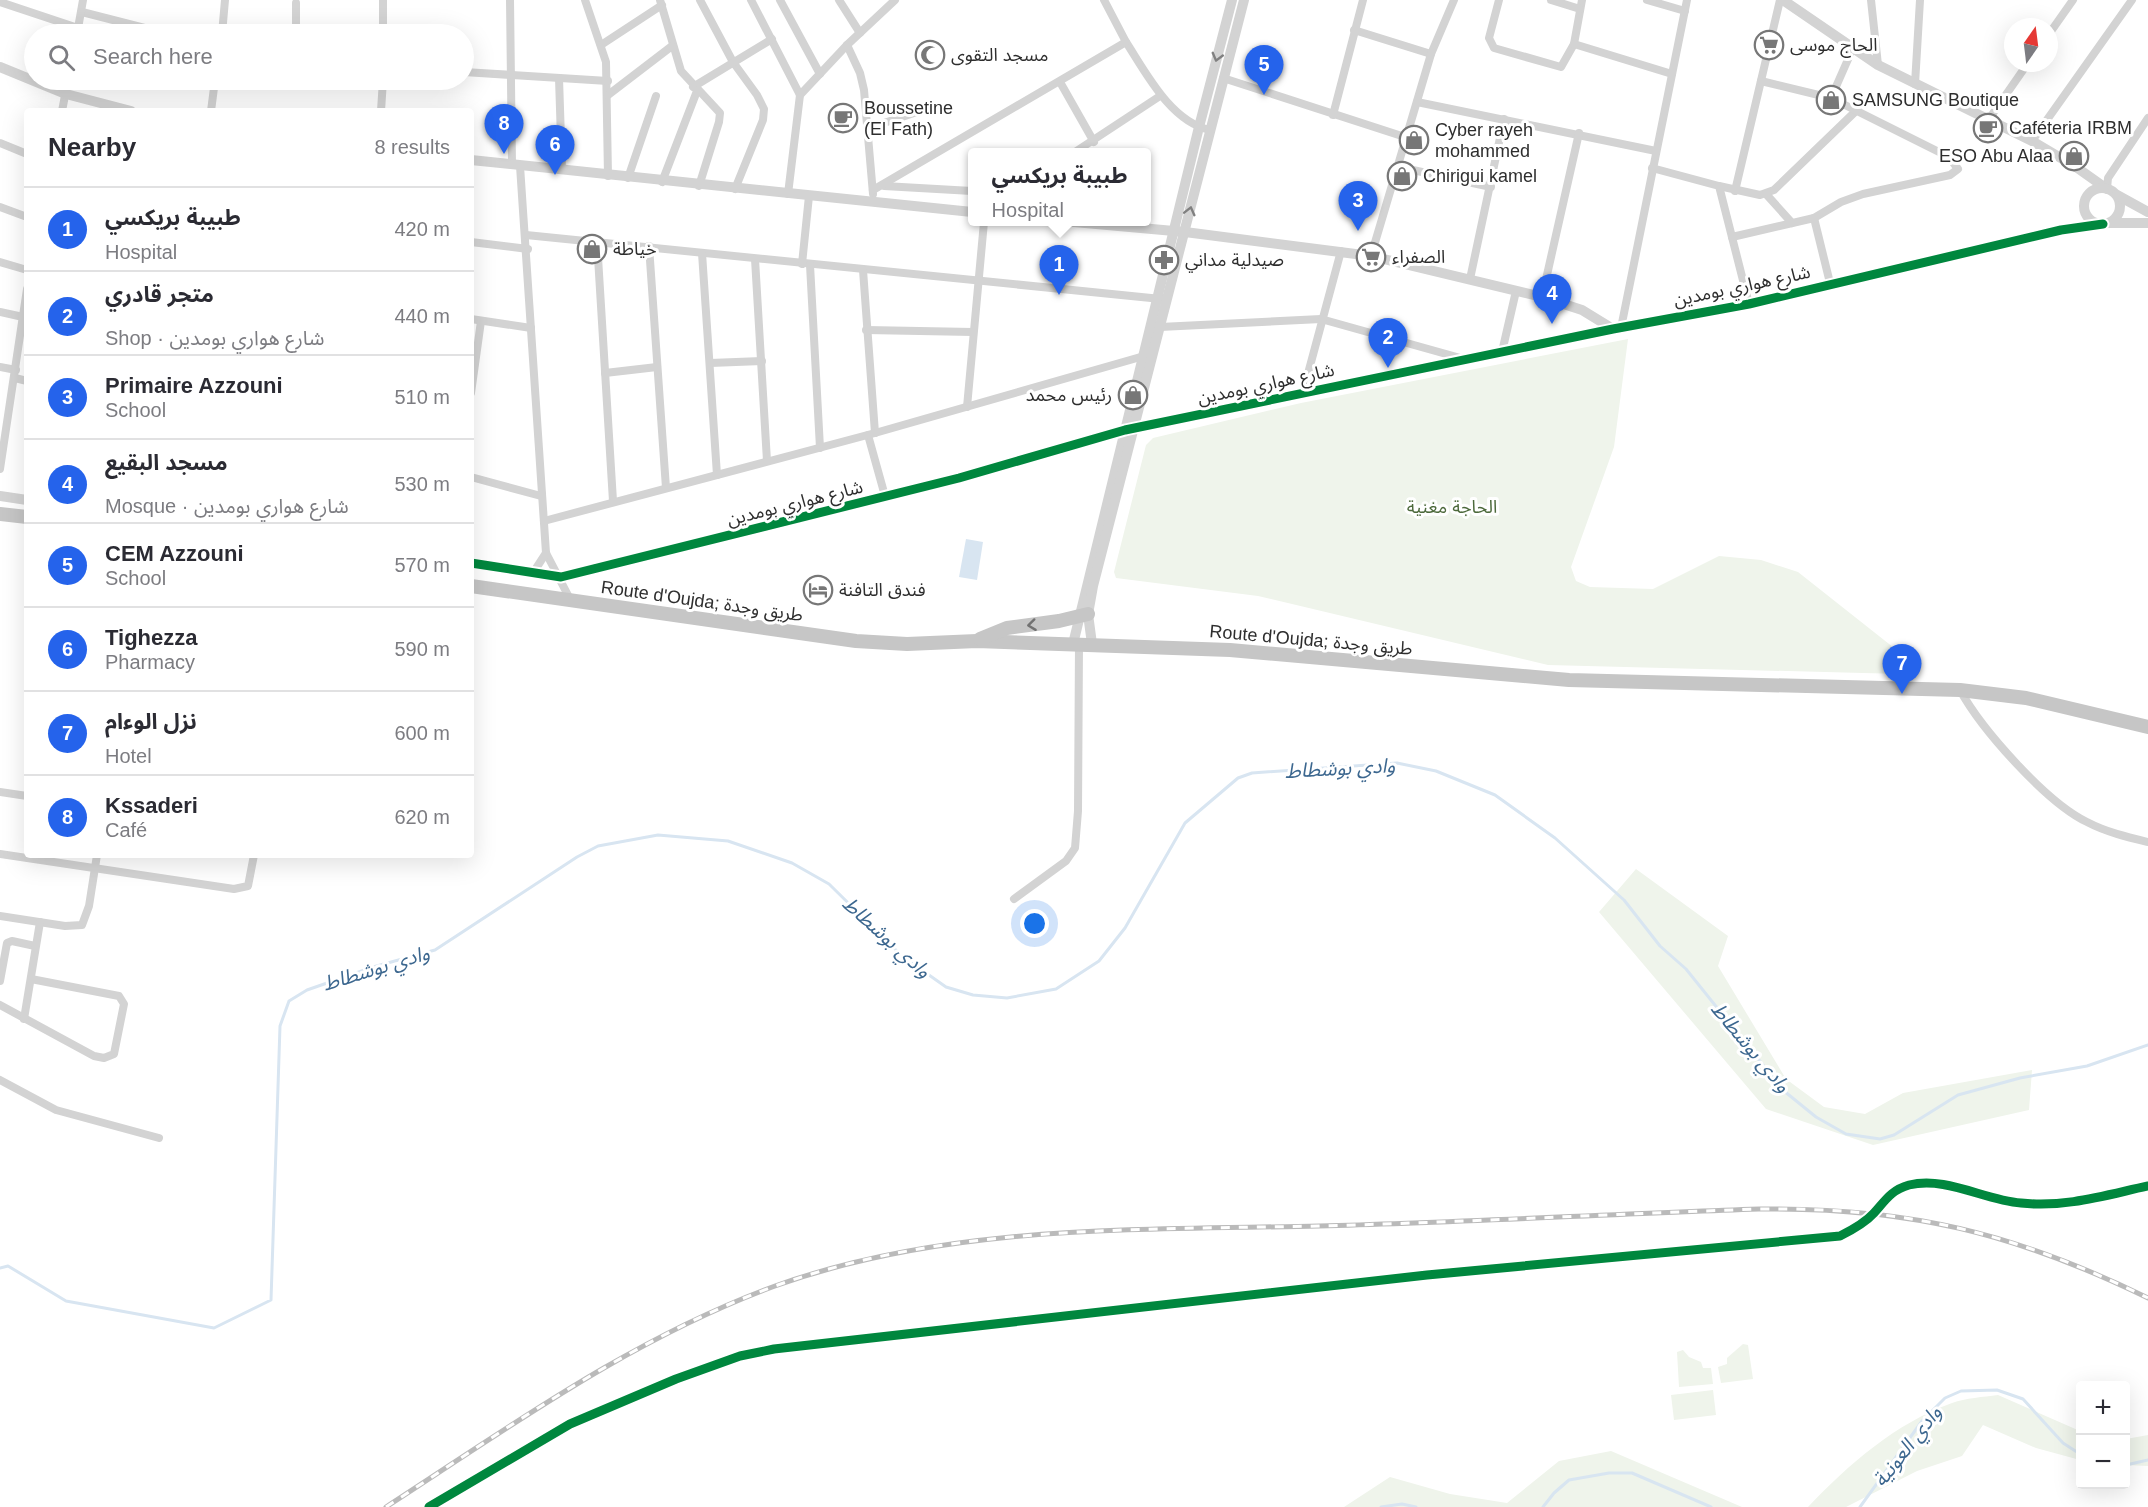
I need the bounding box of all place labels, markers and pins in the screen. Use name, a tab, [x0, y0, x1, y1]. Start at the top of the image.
supermarket icon: الحاج موسى	[1753, 29, 1785, 61]
place label: الحاج موسى	[1790, 35, 1877, 58]
mosque icon: مسجد التقوى	[914, 39, 946, 71]
place label: مسجد التقوى	[951, 45, 1049, 66]
pin: 5	[1244, 46, 1284, 95]
shop icon: SAMSUNG Boutique	[1815, 84, 1847, 116]
place label: SAMSUNG Boutique	[1852, 90, 2019, 110]
place label: Boussetine (El Fath)	[864, 98, 953, 139]
cafe icon: Boussetine (El Fath)	[827, 102, 859, 134]
pin: 8	[484, 104, 524, 154]
cafe icon: Caféteria IRBM	[1972, 112, 2004, 144]
place label: Caféteria IRBM	[2009, 118, 2132, 138]
place label: Cyber rayeh mohammed	[1435, 120, 1533, 161]
shop icon: Cyber rayeh mohammed	[1398, 124, 1430, 156]
pin: 6	[536, 126, 574, 175]
shop icon: ESO Abu Alaa	[2058, 140, 2090, 172]
place label: ESO Abu Alaa	[1939, 146, 2054, 166]
shop icon: Chirigui kamel	[1386, 160, 1418, 192]
place label: Chirigui kamel	[1423, 166, 1537, 186]
pin: 3	[1338, 182, 1378, 231]
shop icon: خياطة	[576, 233, 608, 265]
place label: خياطة	[613, 239, 657, 259]
supermarket icon: الصفراء	[1355, 241, 1387, 273]
pharmacy icon: صيدلية مداني	[1148, 244, 1180, 276]
pin: 1	[1040, 246, 1078, 295]
place label: الصفراء	[1392, 247, 1445, 268]
place label: صيدلية مداني	[1185, 250, 1284, 273]
pin: 4	[1532, 274, 1572, 324]
pin: 2	[1368, 318, 1408, 368]
shop icon: رئيس محمد	[1117, 379, 1149, 411]
place label: رئيس محمد	[1026, 385, 1112, 406]
hotel icon: فندق التافنة	[802, 574, 834, 606]
place label: فندق التافنة	[839, 580, 926, 600]
pin: 7	[1882, 644, 1922, 694]

